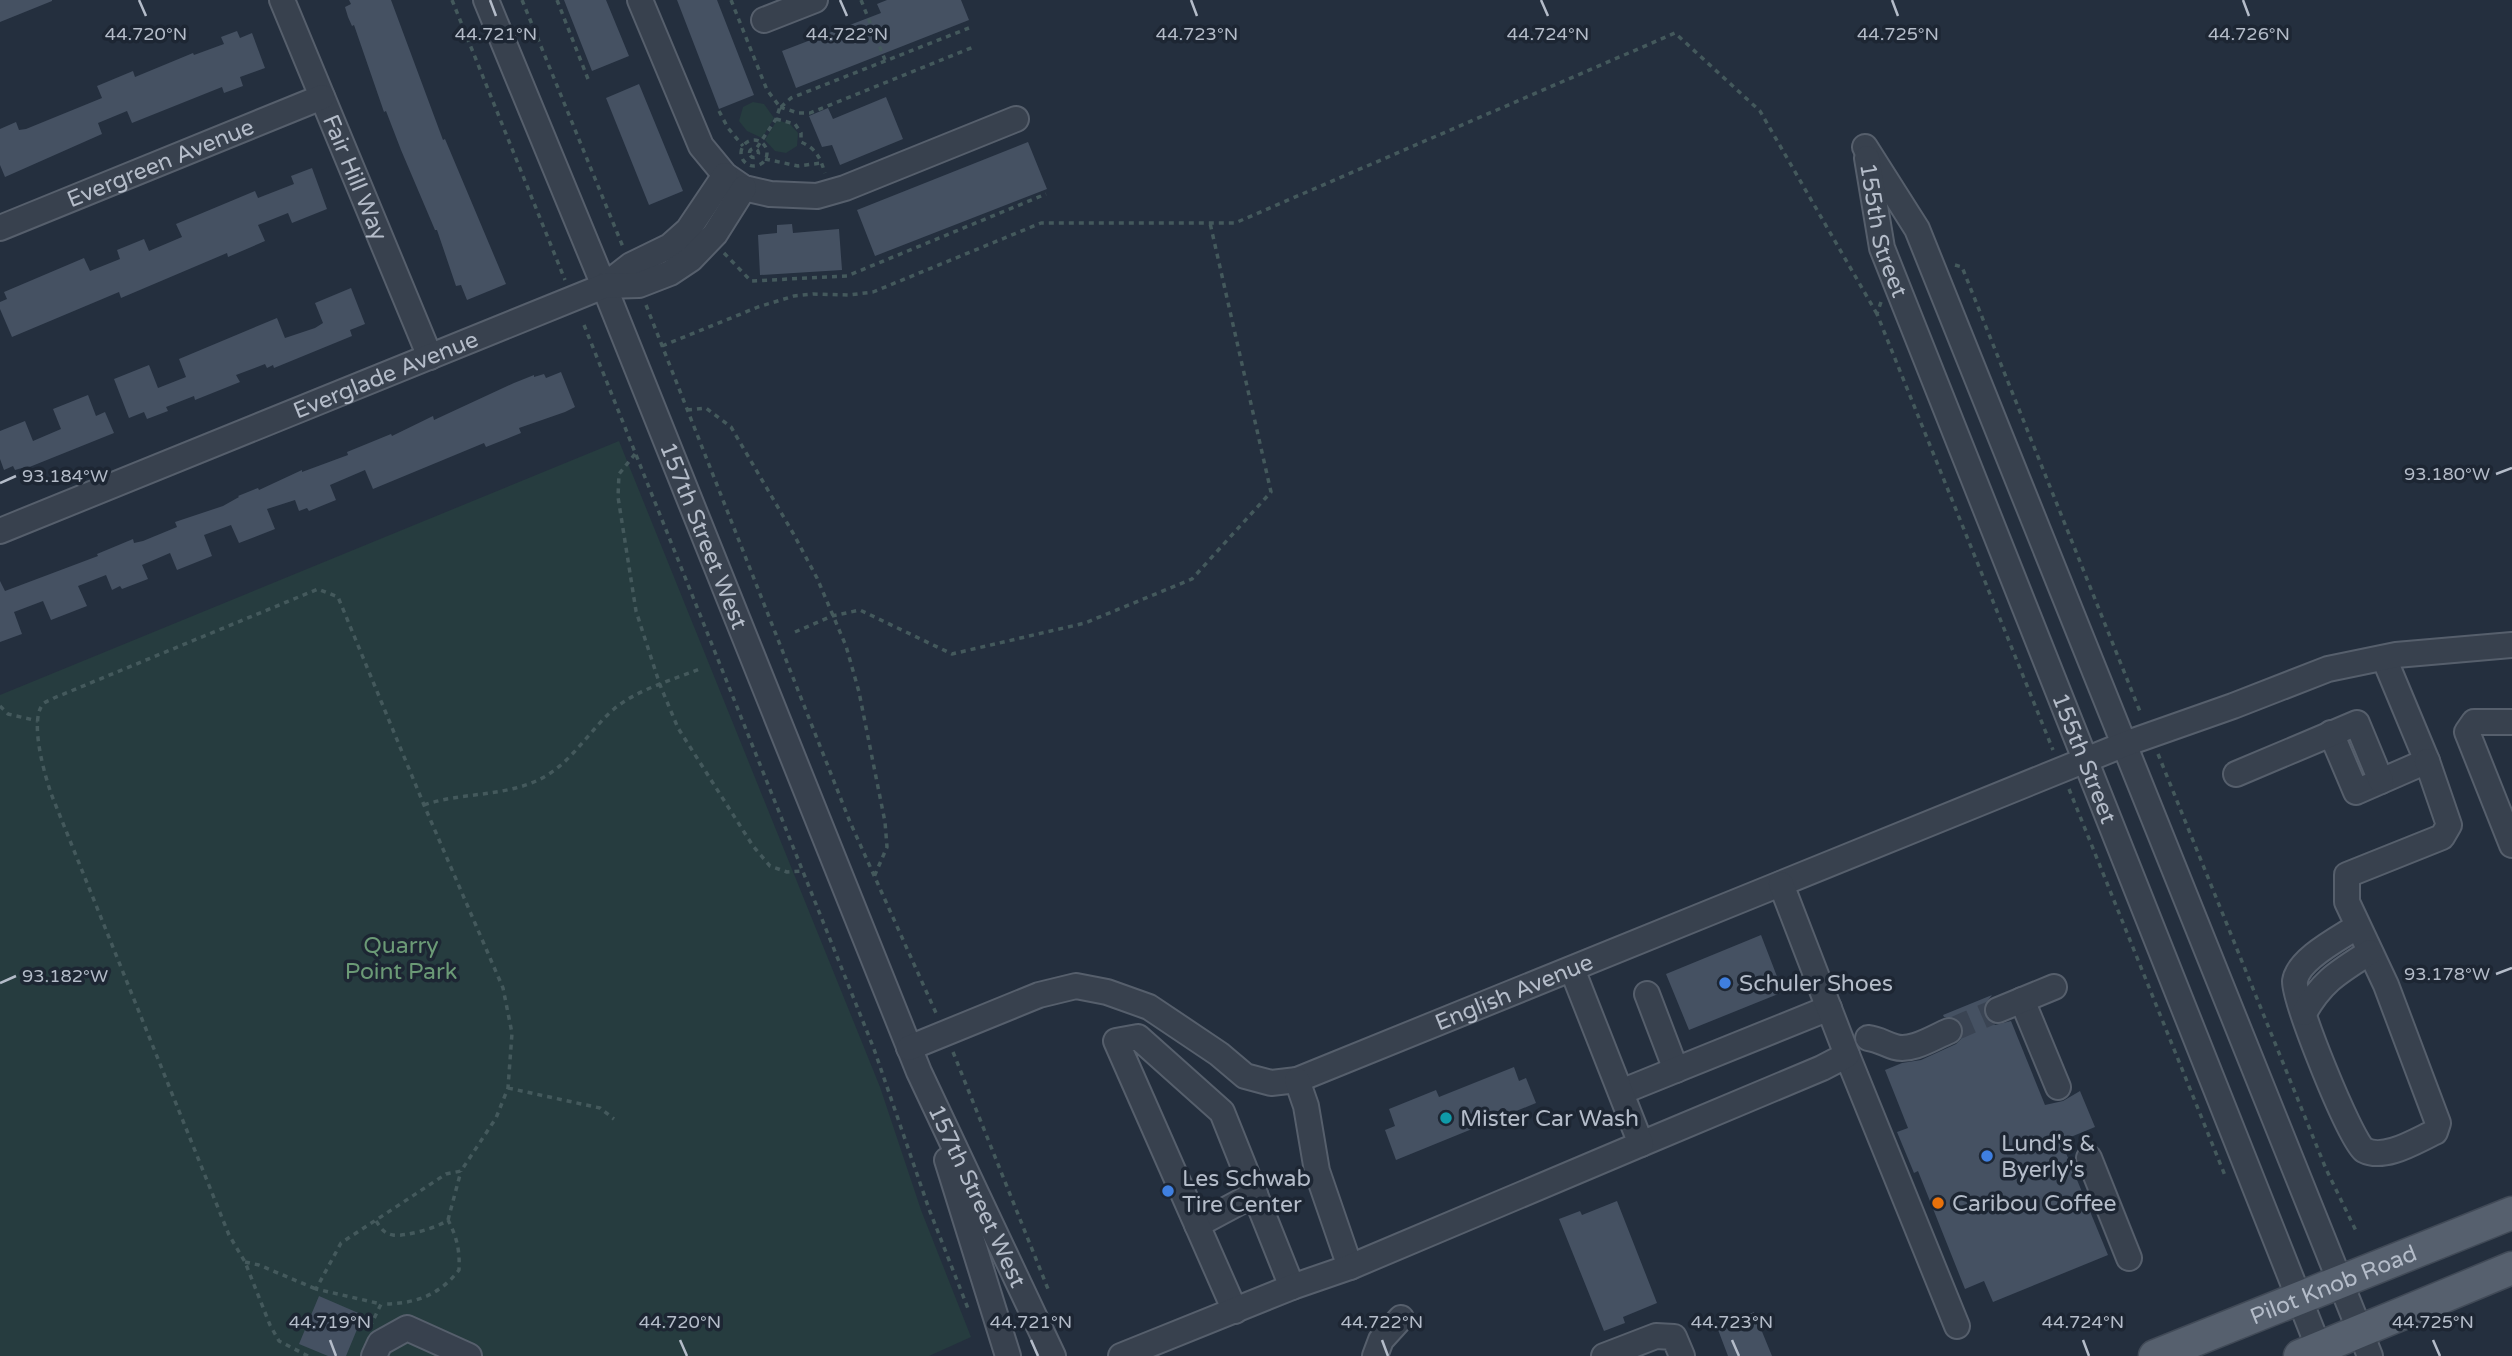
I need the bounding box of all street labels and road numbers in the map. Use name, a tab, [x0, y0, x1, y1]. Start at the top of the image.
street label: Fair Hill Way	[316, 111, 393, 245]
street label: Evergreen Avenue	[63, 113, 258, 214]
street label: 155th Street	[1853, 161, 1913, 302]
street label: Everglade Avenue	[289, 326, 482, 426]
street label: 157th Street West	[653, 438, 753, 633]
street label: 155th Street	[2045, 689, 2122, 828]
street label: English Avenue	[1431, 948, 1597, 1038]
street label: 157th Street West	[921, 1100, 1032, 1292]
street label: Pilot Knob Road	[2246, 1240, 2421, 1331]

